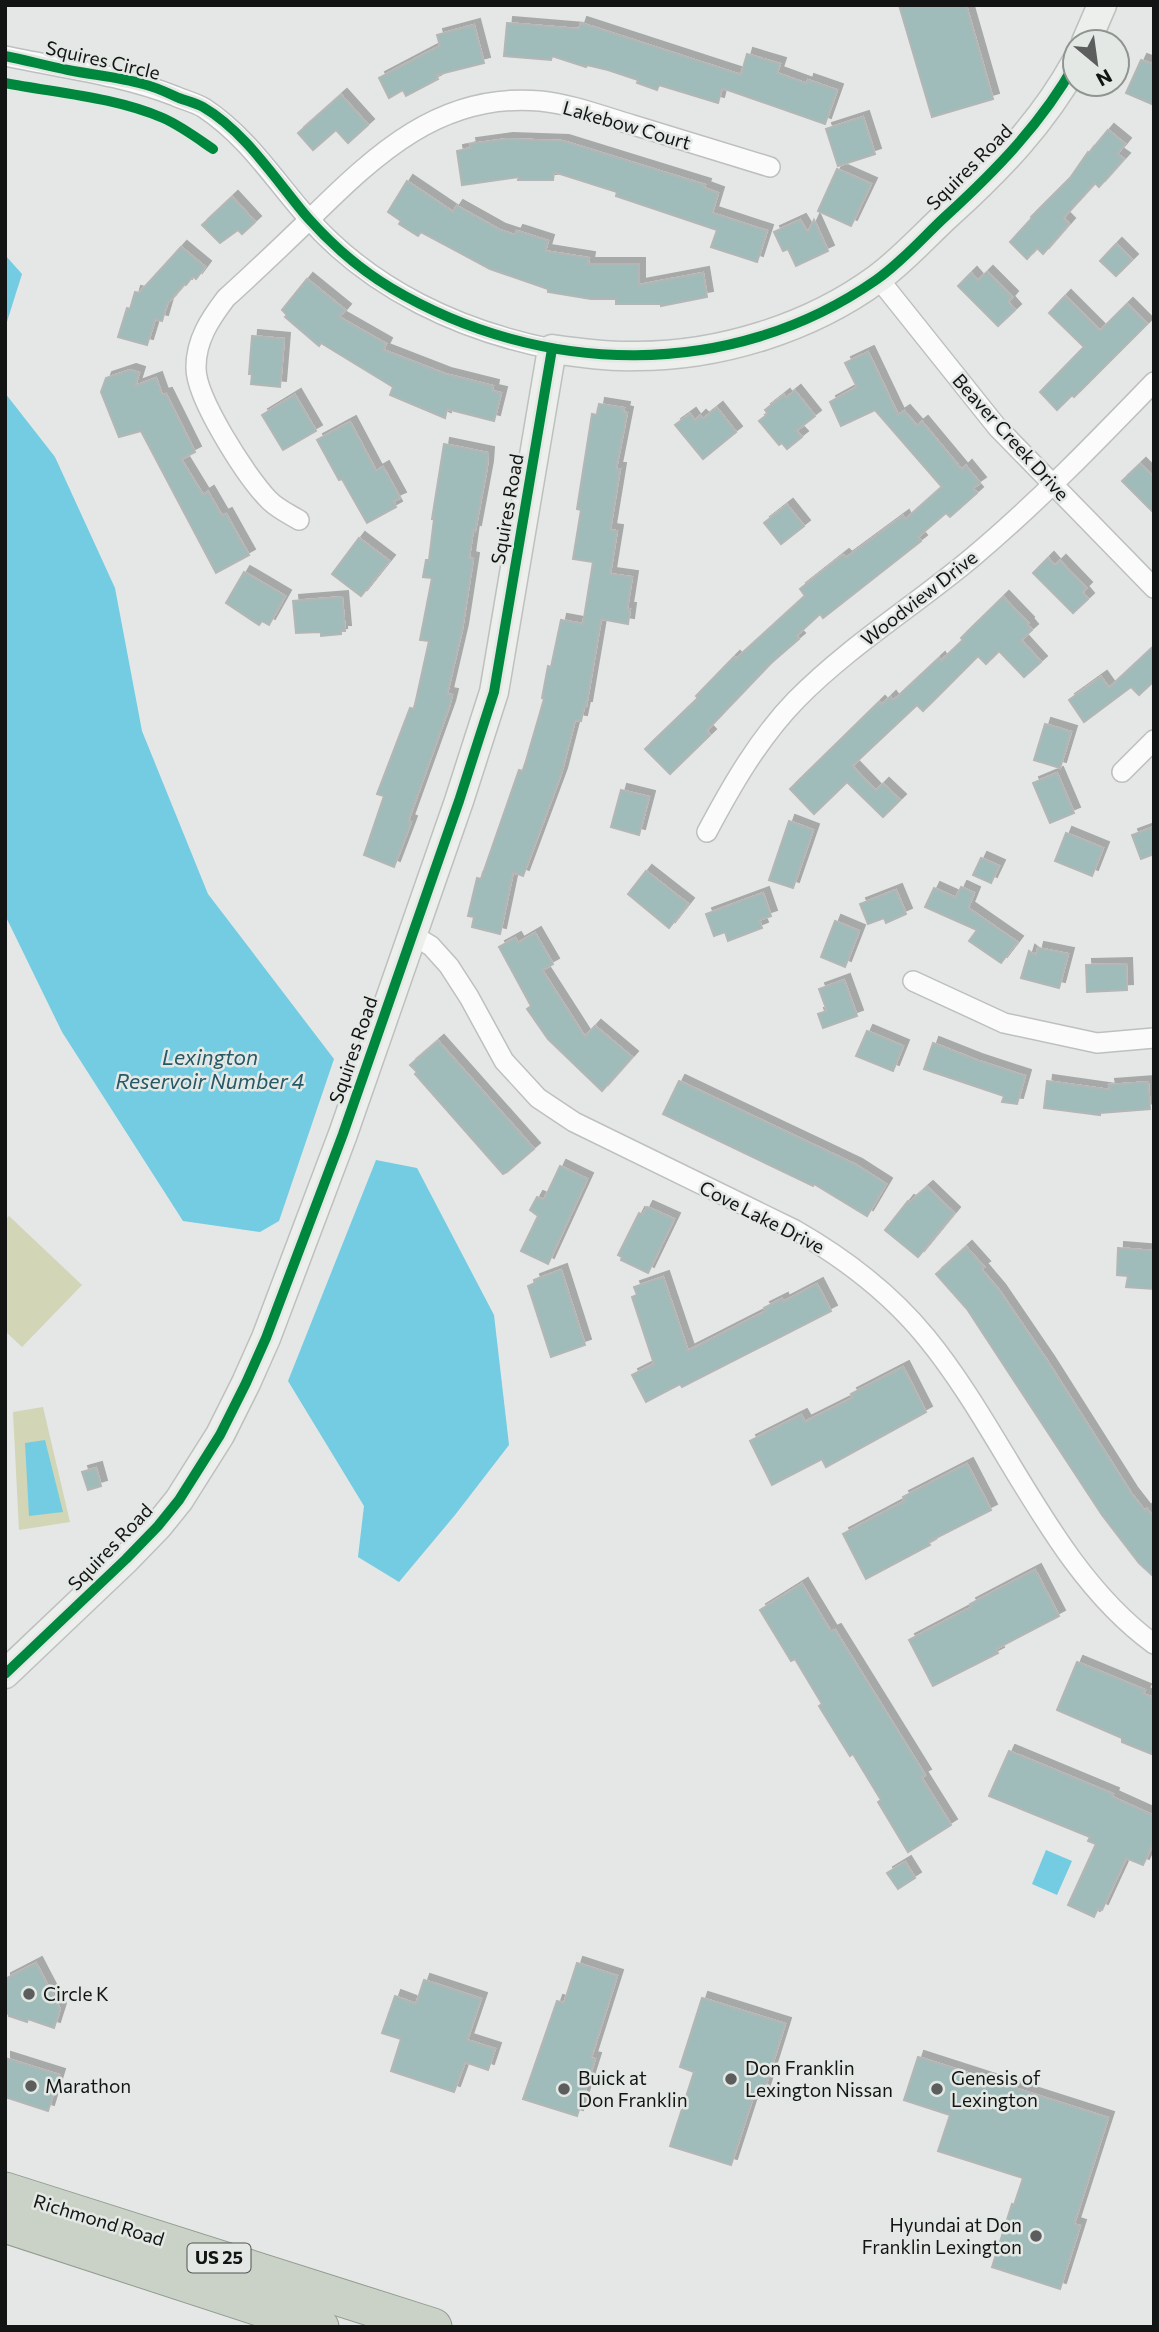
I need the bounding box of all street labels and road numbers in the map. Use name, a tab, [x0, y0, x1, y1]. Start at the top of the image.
street label: Squires Circle	[44, 35, 163, 84]
street label: Lakebow Court	[560, 95, 694, 154]
street label: Squires Road	[921, 119, 1016, 214]
street label: Beaver Creek Drive	[948, 368, 1074, 505]
street label: Squires Road	[485, 452, 528, 566]
street label: Woodview Drive	[856, 545, 981, 650]
street label: Squires Road	[323, 993, 382, 1106]
street label: Cove Lake Drive	[696, 1175, 829, 1258]
street label: Squires Road	[63, 1498, 157, 1595]
street label: Richmond Road	[31, 2189, 167, 2250]
road number: US 25	[188, 2244, 250, 2272]

